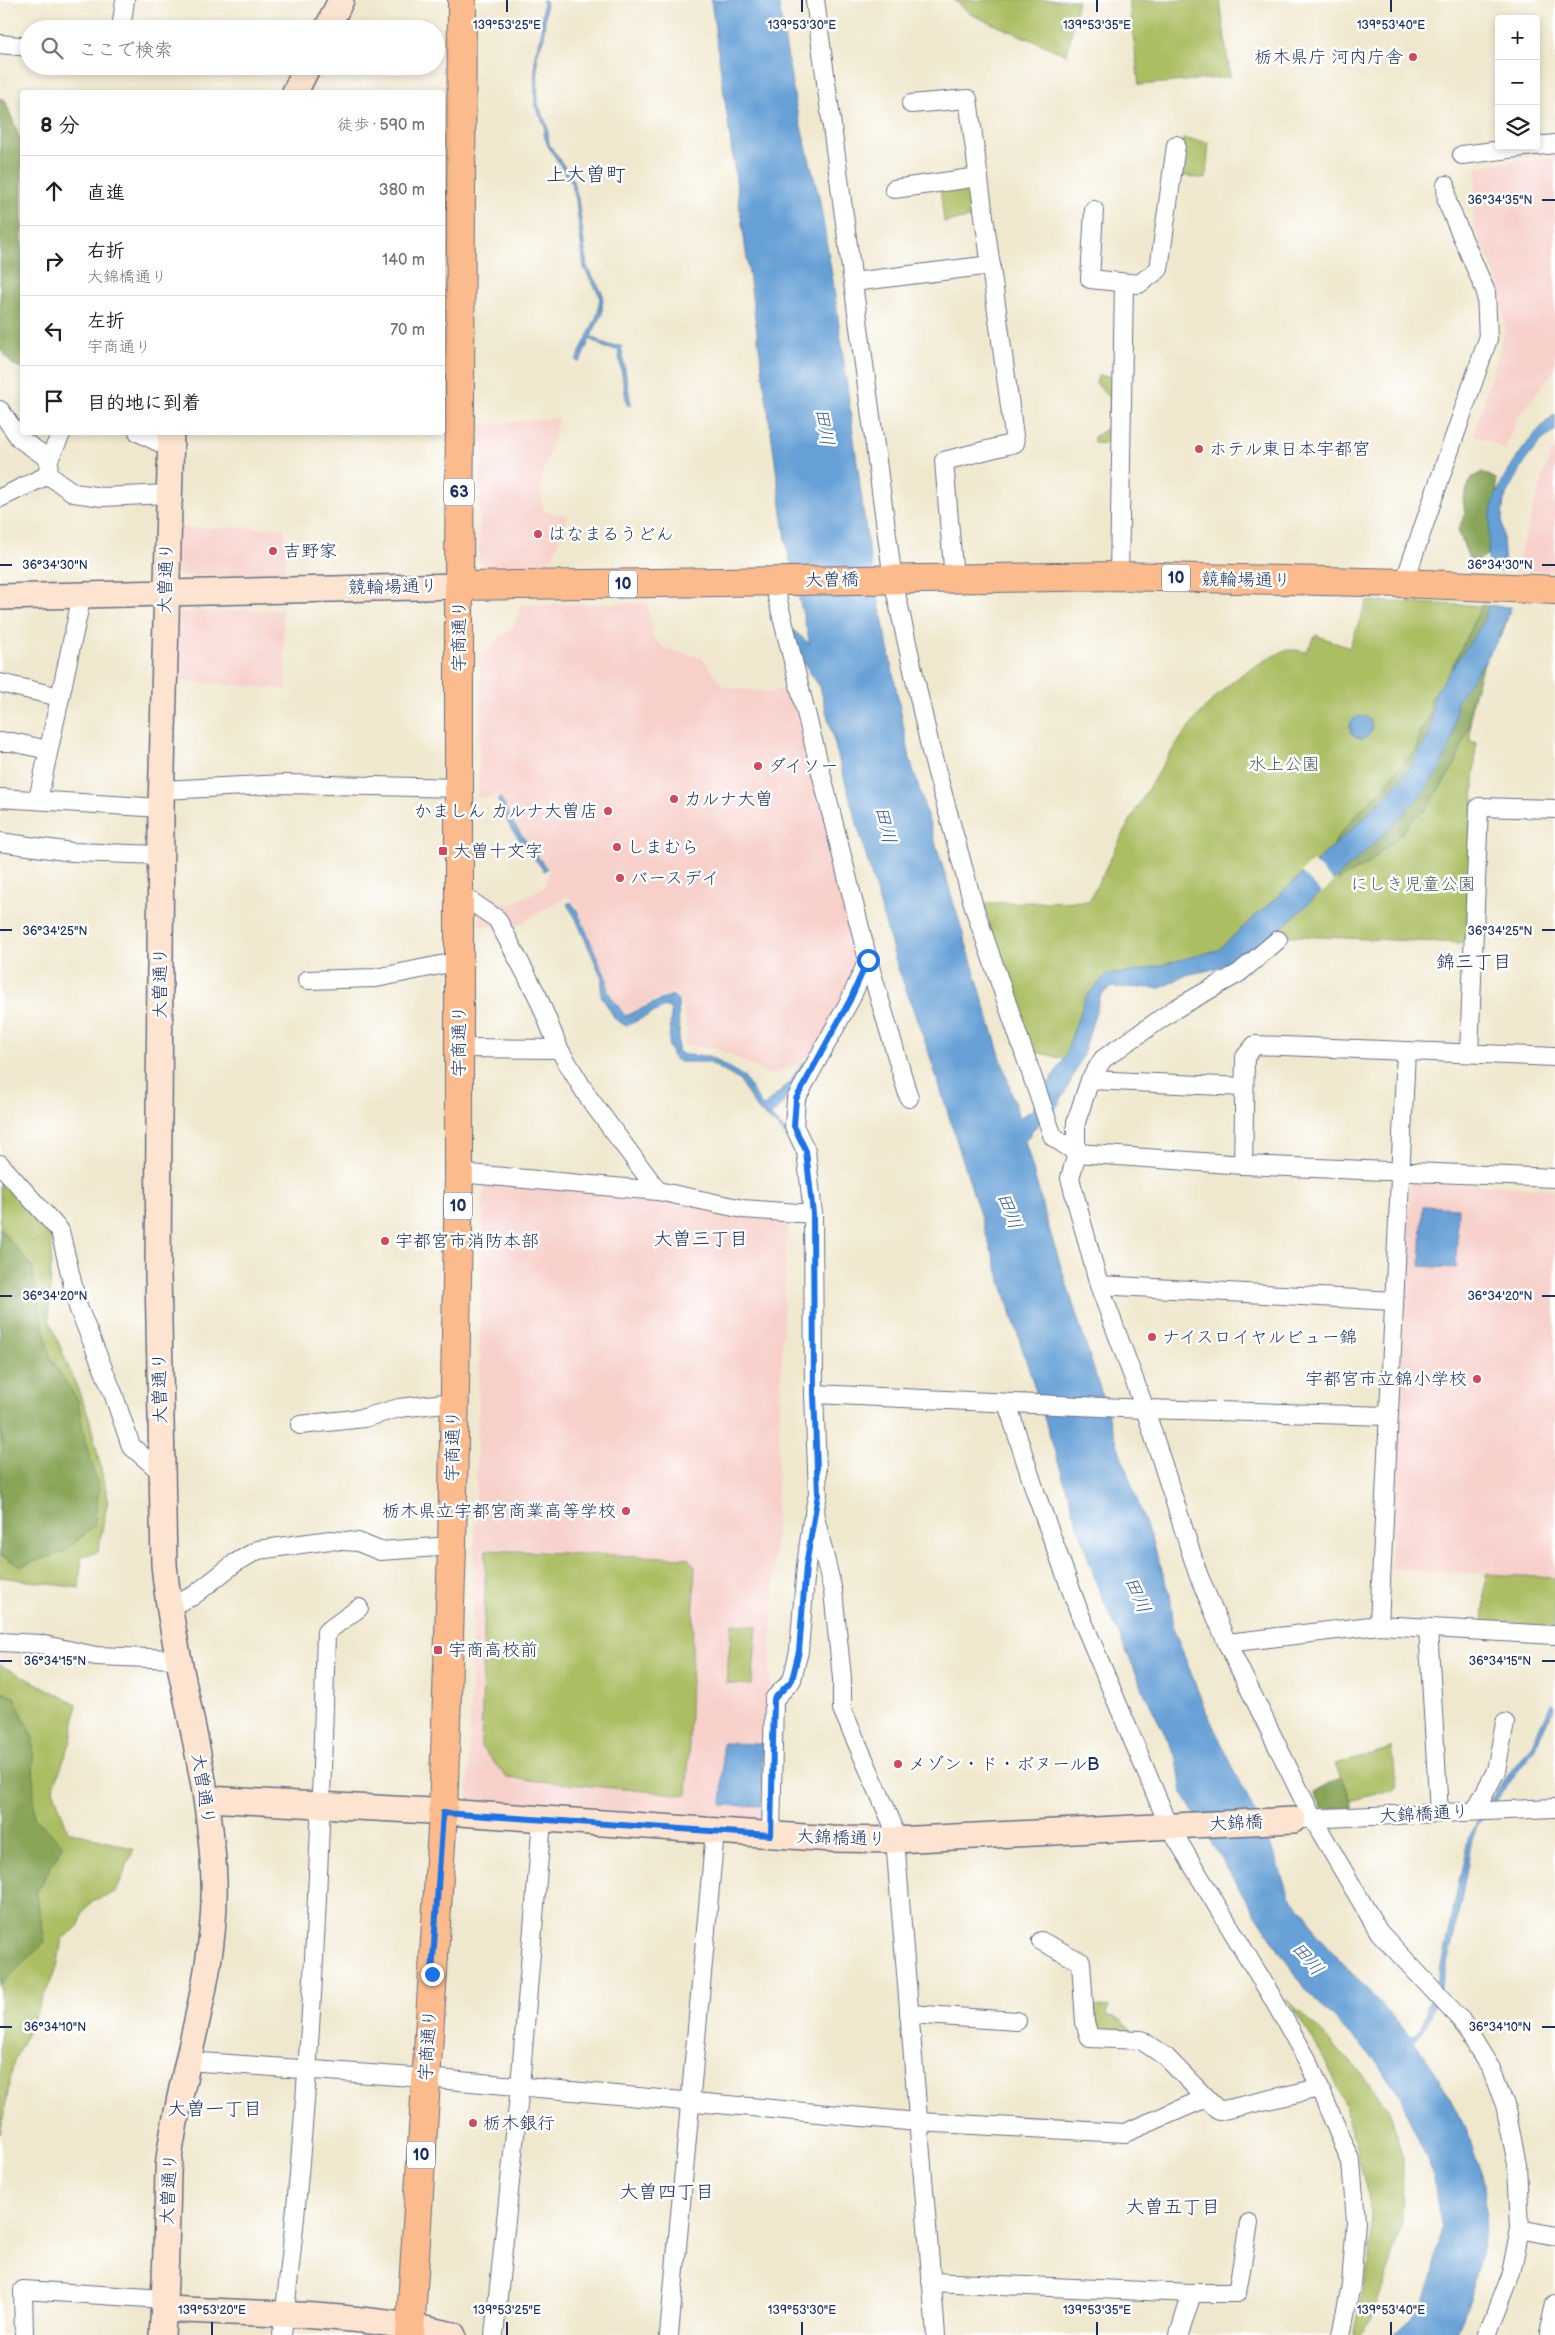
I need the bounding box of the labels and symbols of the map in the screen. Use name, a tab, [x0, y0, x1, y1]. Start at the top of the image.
text: 139°53'25"E	[473, 18, 541, 33]
text: 139°53'30"E	[768, 18, 836, 33]
text: 139°53'35"E	[1063, 18, 1131, 33]
text: 139°53'40"E	[1357, 18, 1425, 33]
place label: 栃木県庁 河内庁舎	[1254, 47, 1403, 68]
marker: 栃木県庁 河内庁舎	[1407, 51, 1419, 63]
district label: 上大曽町	[546, 163, 626, 187]
text: 36°34'35"N	[1467, 193, 1533, 208]
water label: 田川	[810, 406, 838, 448]
place label: ホテル東日本宇都宮	[1209, 439, 1370, 460]
marker: ホテル東日本宇都宮	[1193, 443, 1205, 455]
road number: 63	[444, 478, 474, 506]
place label: はなまるうどん	[548, 524, 674, 545]
marker: はなまるうどん	[532, 528, 544, 540]
place label: 吉野家	[283, 541, 337, 562]
street label: 大曽通り	[154, 542, 178, 614]
marker: 吉野家	[267, 545, 279, 557]
text: 36°34'30"N	[22, 558, 88, 573]
text: 36°34'30"N	[1467, 558, 1533, 573]
road number: 10	[1162, 564, 1190, 592]
street label: 大曽橋	[805, 569, 859, 591]
street label: 競輪場通り	[1201, 569, 1291, 591]
road number: 10	[609, 570, 637, 598]
street label: 競輪場通り	[348, 576, 438, 598]
street label: 宇商通り	[449, 600, 470, 672]
park label: 水上公園	[1248, 754, 1320, 775]
place label: ダイソー	[768, 756, 838, 777]
marker: ダイソー	[752, 760, 764, 772]
place label: カルナ大曽	[684, 789, 773, 810]
marker: カルナ大曽	[668, 793, 680, 805]
place label: かましん カルナ大曽店	[414, 801, 598, 822]
water label: 田川	[870, 804, 900, 846]
marker: かましん カルナ大曽店	[602, 805, 614, 817]
place label: しまむら	[627, 837, 699, 858]
place label: 大曽十文字	[453, 841, 543, 862]
marker: しまむら	[611, 841, 623, 853]
marker: 大曽十文字	[437, 845, 449, 857]
place label: バースデイ	[630, 868, 719, 889]
marker: バースデイ	[614, 872, 626, 884]
park label: にしき児童公園	[1350, 874, 1476, 895]
text: 36°34'25"N	[23, 924, 87, 939]
text: 36°34'25"N	[1468, 924, 1532, 939]
street label: 大曽通り	[150, 947, 171, 1019]
route start	[857, 949, 880, 972]
district label: 錦三丁目	[1436, 951, 1512, 974]
street label: 宇商通り	[449, 1005, 470, 1077]
water label: 田川	[991, 1189, 1027, 1233]
road number: 10	[444, 1192, 472, 1220]
district label: 大曽三丁目	[653, 1228, 749, 1251]
place label: 宇都宮市消防本部	[395, 1231, 539, 1252]
marker: 宇都宮市消防本部	[379, 1235, 391, 1247]
text: 36°34'20"N	[22, 1289, 88, 1304]
text: 36°34'20"N	[1467, 1289, 1533, 1304]
place label: ナイスロイヤルビュー錦	[1162, 1327, 1357, 1348]
marker: ナイスロイヤルビュー錦	[1146, 1331, 1158, 1343]
street label: 大曽通り	[149, 1352, 171, 1424]
place label: 宇都宮市立錦小学校	[1305, 1369, 1467, 1390]
marker: 宇都宮市立錦小学校	[1471, 1373, 1483, 1385]
street label: 宇商通り	[442, 1410, 464, 1482]
place label: 栃木県立宇都宮商業高等学校	[382, 1501, 616, 1522]
marker: 栃木県立宇都宮商業高等学校	[620, 1505, 632, 1517]
water label: 田川	[1119, 1573, 1155, 1617]
place label: 宇商高校前	[448, 1640, 538, 1661]
marker: 宇商高校前	[432, 1644, 444, 1656]
text: 36°34'15"N	[24, 1654, 86, 1669]
text: 36°34'15"N	[1469, 1654, 1531, 1669]
street label: 大曽通り	[187, 1752, 219, 1826]
place label: メゾン・ド・ボヌールB	[908, 1754, 1099, 1775]
marker: メゾン・ド・ボヌールB	[892, 1758, 904, 1770]
street label: 大錦橋通り	[1379, 1801, 1469, 1827]
street label: 大錦橋	[1208, 1811, 1264, 1835]
street label: 大錦橋通り	[796, 1826, 886, 1850]
water label: 田川	[1286, 1937, 1328, 1981]
route end	[421, 1963, 444, 1986]
street label: 宇商通り	[415, 2008, 441, 2082]
text: 36°34'10"N	[24, 2020, 86, 2035]
text: 36°34'10"N	[1469, 2020, 1531, 2035]
district label: 大曽一丁目	[167, 2098, 263, 2121]
place label: 栃木銀行	[483, 2113, 555, 2134]
marker: 栃木銀行	[467, 2117, 479, 2129]
road number: 10	[407, 2142, 435, 2168]
street label: 大曽通り	[157, 2152, 181, 2226]
district label: 大曽四丁目	[619, 2181, 715, 2204]
district label: 大曽五丁目	[1125, 2196, 1221, 2219]
text: 139°53'20"E	[178, 2303, 246, 2318]
text: 139°53'25"E	[473, 2303, 541, 2318]
text: 139°53'30"E	[768, 2303, 836, 2318]
text: 139°53'35"E	[1063, 2303, 1131, 2318]
text: 139°53'40"E	[1357, 2303, 1425, 2318]

